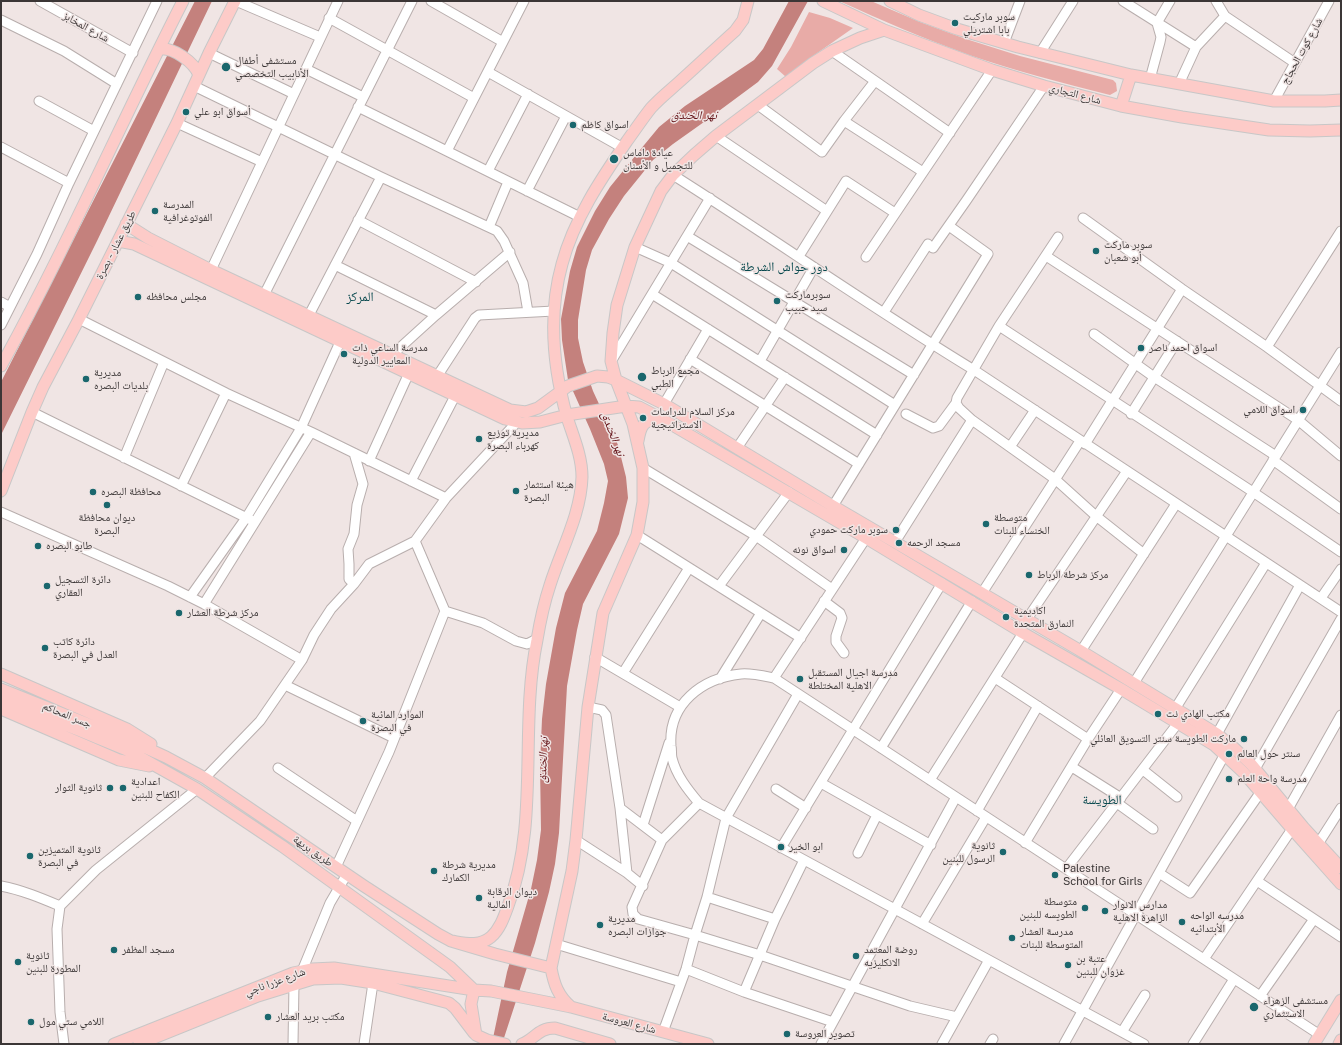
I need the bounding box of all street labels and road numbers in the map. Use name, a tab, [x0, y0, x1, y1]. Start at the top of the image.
street label: شارع المخابز	[61, 9, 111, 45]
street label: شارع كوت الحجاج	[1278, 16, 1326, 86]
street label: شارع التجاري	[1047, 81, 1103, 107]
street label: طريق عشار - بصرة	[93, 209, 139, 281]
street label: جسر المحاكم	[41, 699, 93, 731]
street label: طريق بريهة	[291, 833, 335, 869]
street label: شارع عزرا ناجي	[243, 965, 307, 999]
street label: شارع العروسة	[601, 1010, 657, 1036]

